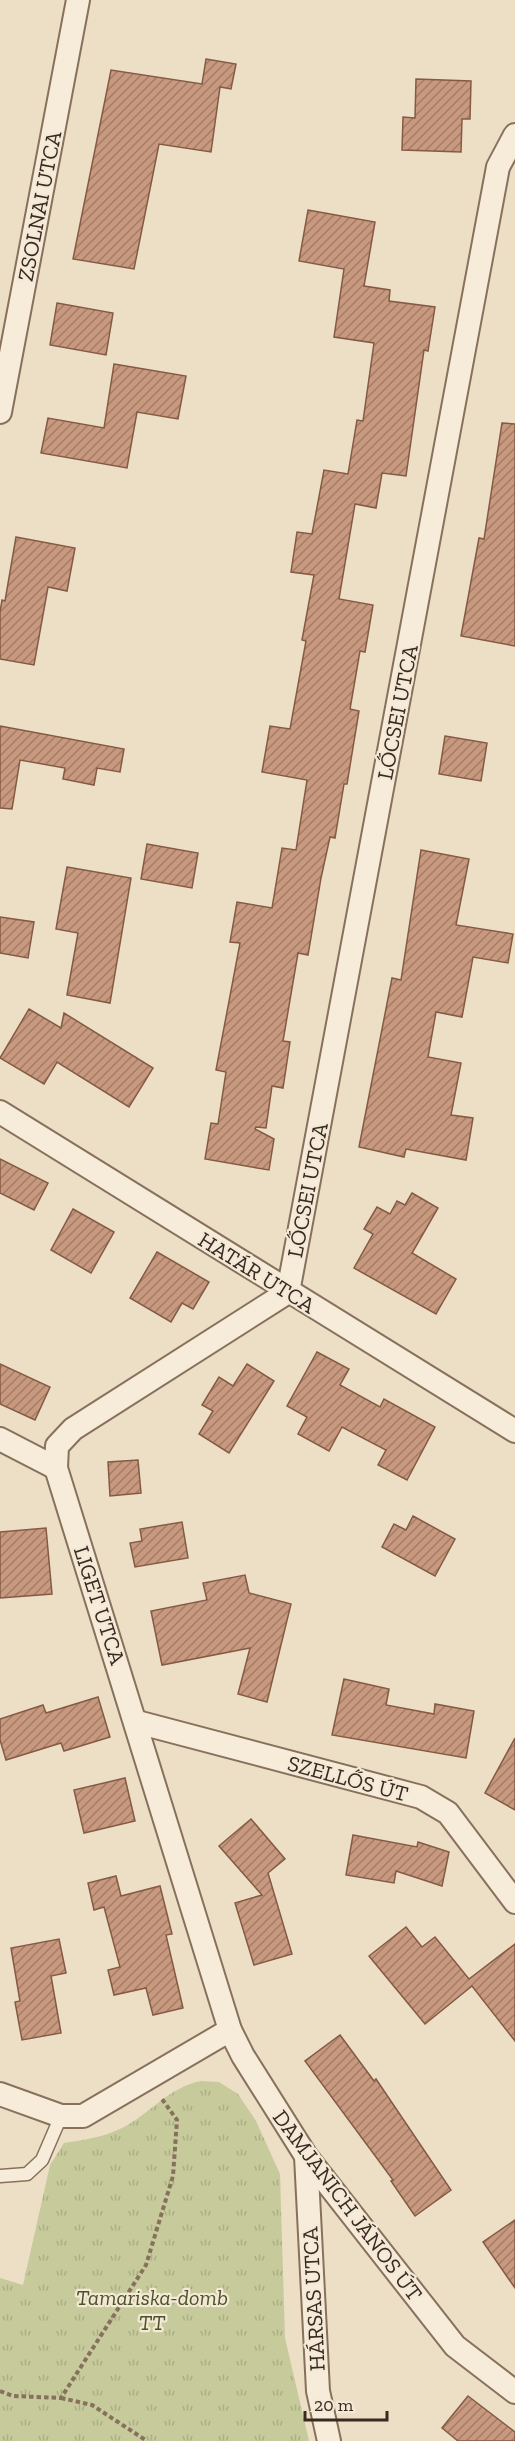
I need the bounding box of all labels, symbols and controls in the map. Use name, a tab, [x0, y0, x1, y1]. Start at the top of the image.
street label: ZSOLNAI UTCA	[12, 128, 67, 283]
street label: LŐCSEI UTCA	[371, 642, 424, 782]
street label: LŐCSEI UTCA	[281, 1120, 334, 1260]
street label: HATÁR UTCA	[193, 1226, 321, 1319]
street label: LIGET UTCA	[68, 1543, 132, 1669]
street label: SZELLŐS ÚT	[285, 1749, 411, 1808]
street label: DAMJANICH JÁNOS ÚT	[267, 2104, 428, 2306]
street label: HÁRSAS UTCA	[296, 2225, 331, 2372]
park label: Tamariska-domb TT	[76, 2284, 228, 2336]
scale bar	[305, 2384, 388, 2422]
text: 20 m	[314, 2394, 354, 2416]

